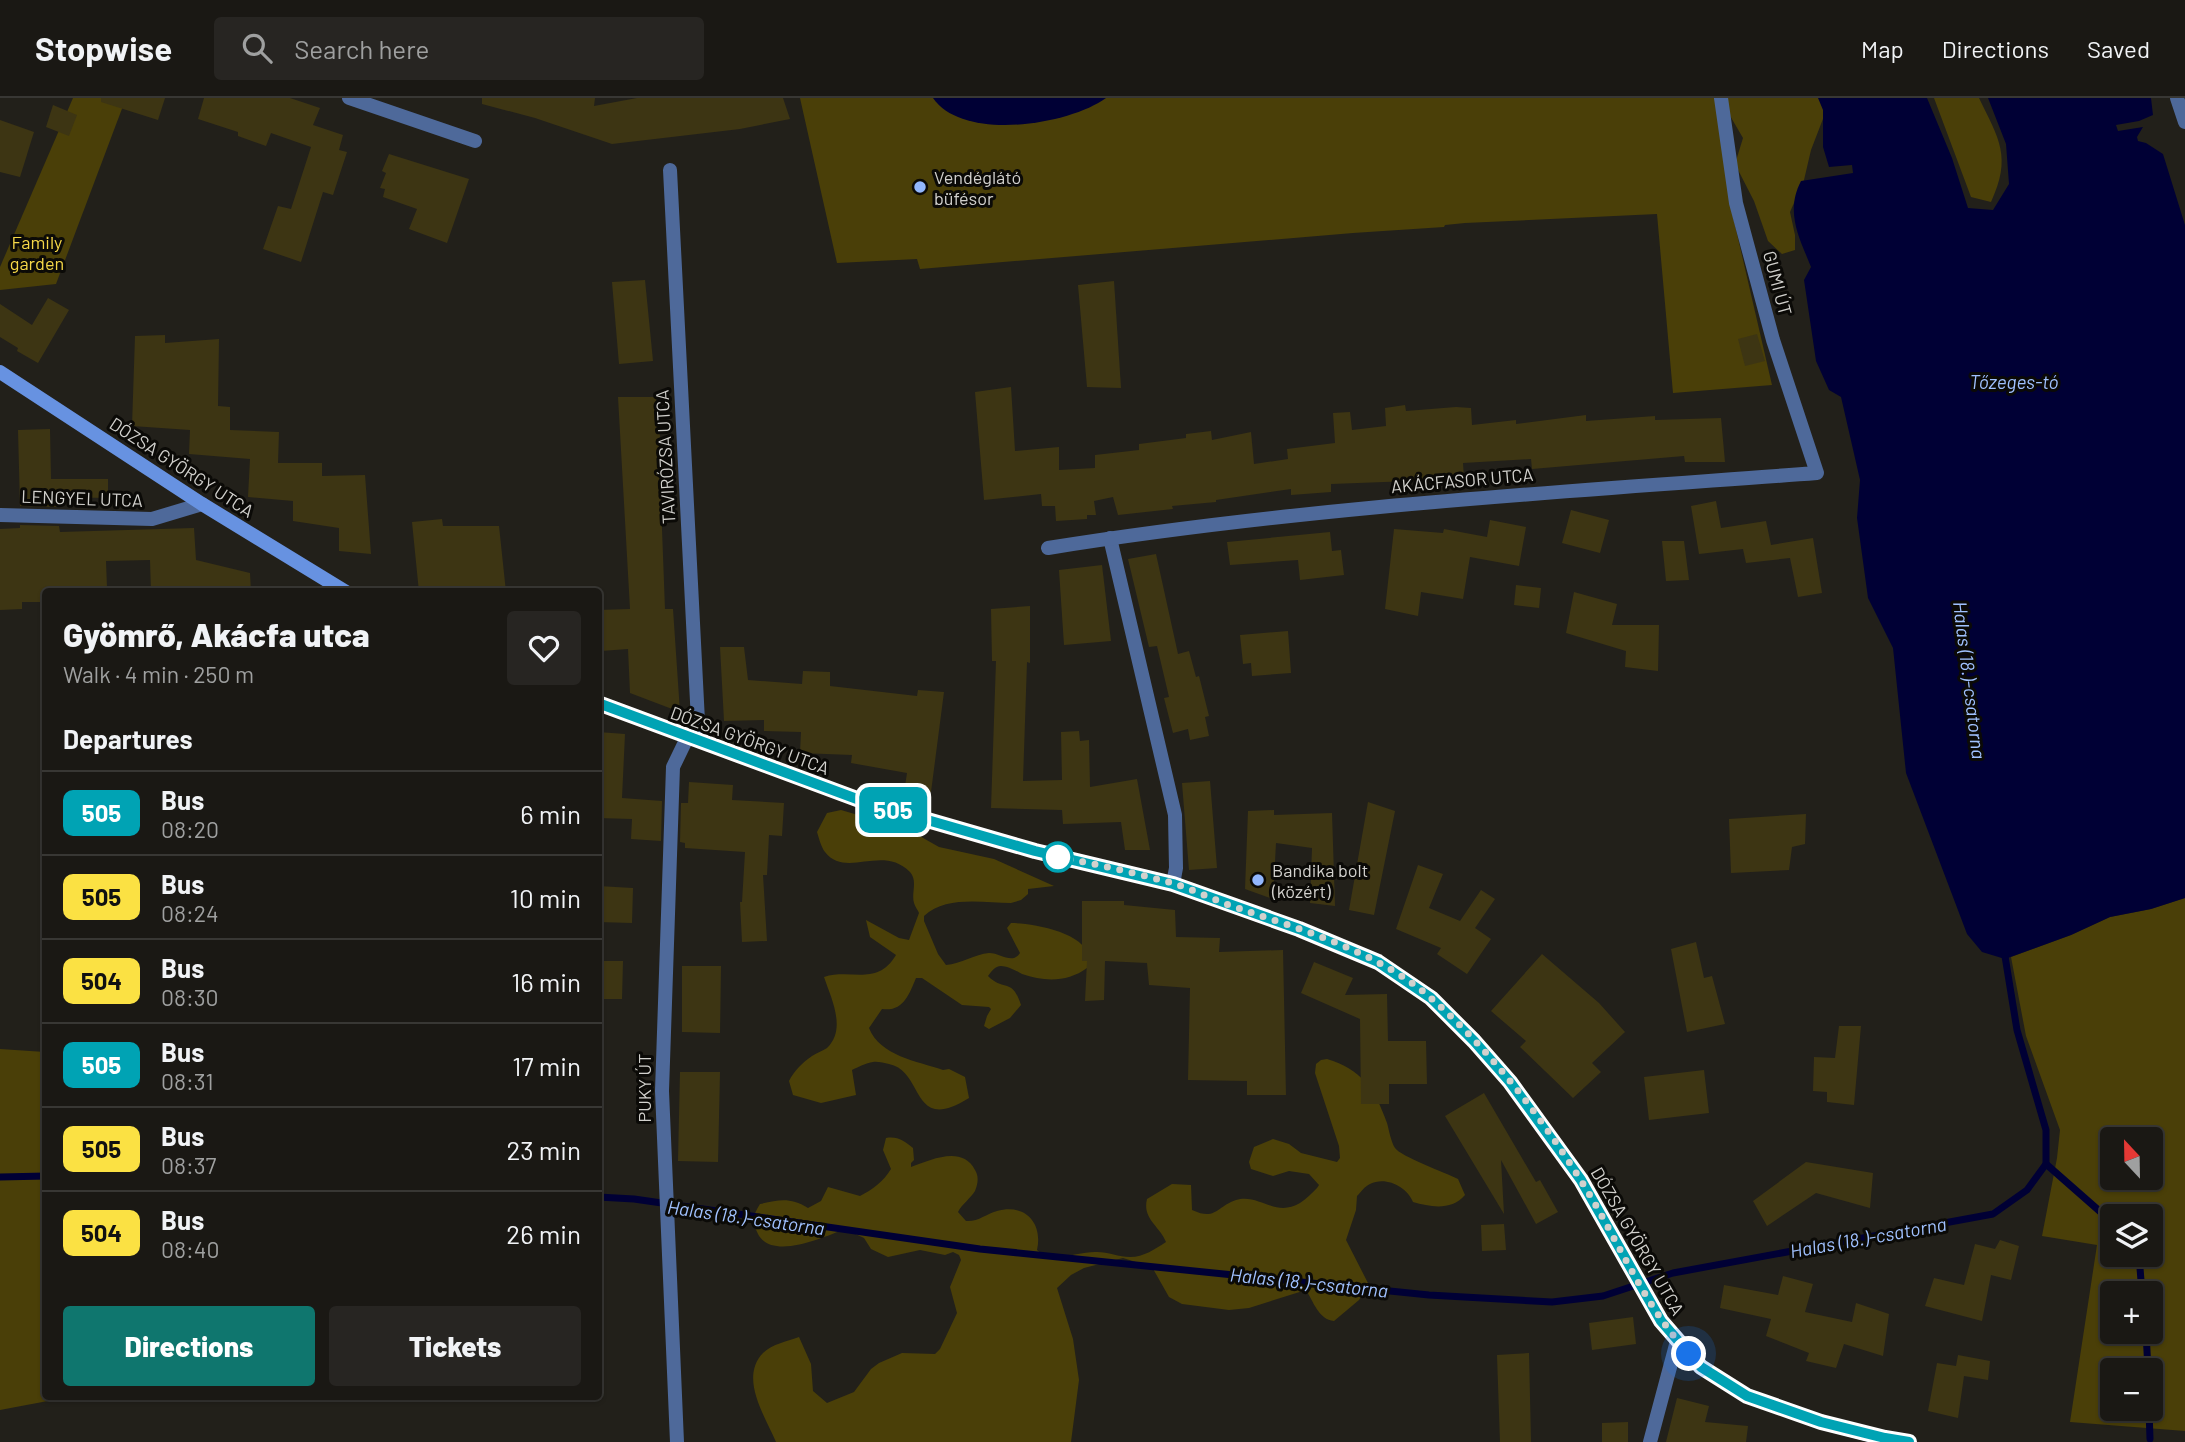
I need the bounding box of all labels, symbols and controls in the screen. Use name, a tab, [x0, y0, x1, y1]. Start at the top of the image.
search box	[214, 17, 704, 80]
text: Stopwise	[35, 28, 172, 68]
icon: search	[238, 29, 276, 67]
text: Search here	[294, 33, 429, 64]
text: Map	[1861, 34, 1904, 63]
text: Directions	[1942, 34, 2049, 63]
text: Saved	[2087, 34, 2150, 63]
place label: Vendéglátó büfésor	[934, 166, 1021, 209]
marker: Vendéglátó büfésor	[912, 179, 928, 195]
park label: Family garden	[10, 231, 64, 274]
street label: GUMI ÚT	[1759, 248, 1797, 318]
water label: Tőzeges-tó	[1970, 370, 2059, 393]
street label: TAVIRÓZSA UTCA	[650, 389, 680, 525]
street label: DÓZSA GYÖRGY UTCA	[106, 412, 258, 522]
street label: AKÁCFASOR UTCA	[1390, 463, 1534, 497]
street label: LENGYEL UTCA	[21, 485, 143, 511]
water label: Halas (18.)-csatorna	[1949, 600, 1991, 760]
button: heart	[507, 611, 581, 685]
text: Gyömrő, Akácfa utca	[63, 614, 370, 654]
text: Walk · 4 min · 250 m	[63, 660, 254, 688]
street label: DÓZSA GYÖRGY UTCA	[668, 701, 833, 779]
text: Departures	[63, 723, 193, 754]
text: Bus	[161, 784, 204, 815]
line badge: 505	[853, 787, 933, 833]
text: 505	[873, 795, 913, 824]
text: 505	[82, 798, 121, 827]
text: 6 min	[520, 798, 581, 829]
text: 08:20	[161, 815, 219, 843]
unlabelled marker	[1043, 842, 1073, 872]
place label: Bandika bolt (közért)	[1271, 859, 1368, 902]
text: Bus	[161, 868, 204, 899]
marker: Bandika bolt (közért)	[1250, 872, 1266, 888]
text: 505	[82, 882, 121, 911]
text: 10 min	[510, 882, 581, 913]
text: 08:24	[161, 899, 219, 927]
text: Bus	[161, 952, 204, 983]
text: 504	[81, 966, 122, 995]
text: 16 min	[511, 966, 581, 997]
text: 08:30	[161, 983, 219, 1011]
text: Bus	[161, 1036, 204, 1067]
text: 505	[82, 1050, 121, 1079]
text: 17 min	[512, 1050, 581, 1081]
street label: PUKY ÚT	[633, 1053, 655, 1123]
text: 08:31	[161, 1067, 214, 1095]
text: Bus	[161, 1120, 204, 1151]
north arrow	[2100, 1127, 2163, 1190]
map controls	[2100, 1127, 2163, 1421]
text: 505	[82, 1134, 121, 1163]
text: 23 min	[506, 1134, 581, 1165]
text: 08:37	[161, 1151, 217, 1179]
street label: DÓZSA GYÖRGY UTCA	[1587, 1163, 1689, 1319]
water label: Halas (18.)-csatorna	[666, 1195, 826, 1239]
text: Bus	[161, 1204, 204, 1235]
button: layers	[2100, 1204, 2163, 1267]
water label: Halas (18.)-csatorna	[1788, 1212, 1948, 1262]
text: 504	[81, 1218, 122, 1247]
text: 26 min	[506, 1218, 581, 1249]
text: 08:40	[161, 1235, 219, 1263]
water label: Halas (18.)-csatorna	[1229, 1262, 1389, 1302]
button: +	[2100, 1281, 2163, 1344]
button: Directions	[63, 1306, 315, 1386]
button: Tickets	[329, 1306, 581, 1386]
your location	[1671, 1336, 1706, 1371]
button: −	[2100, 1358, 2163, 1421]

